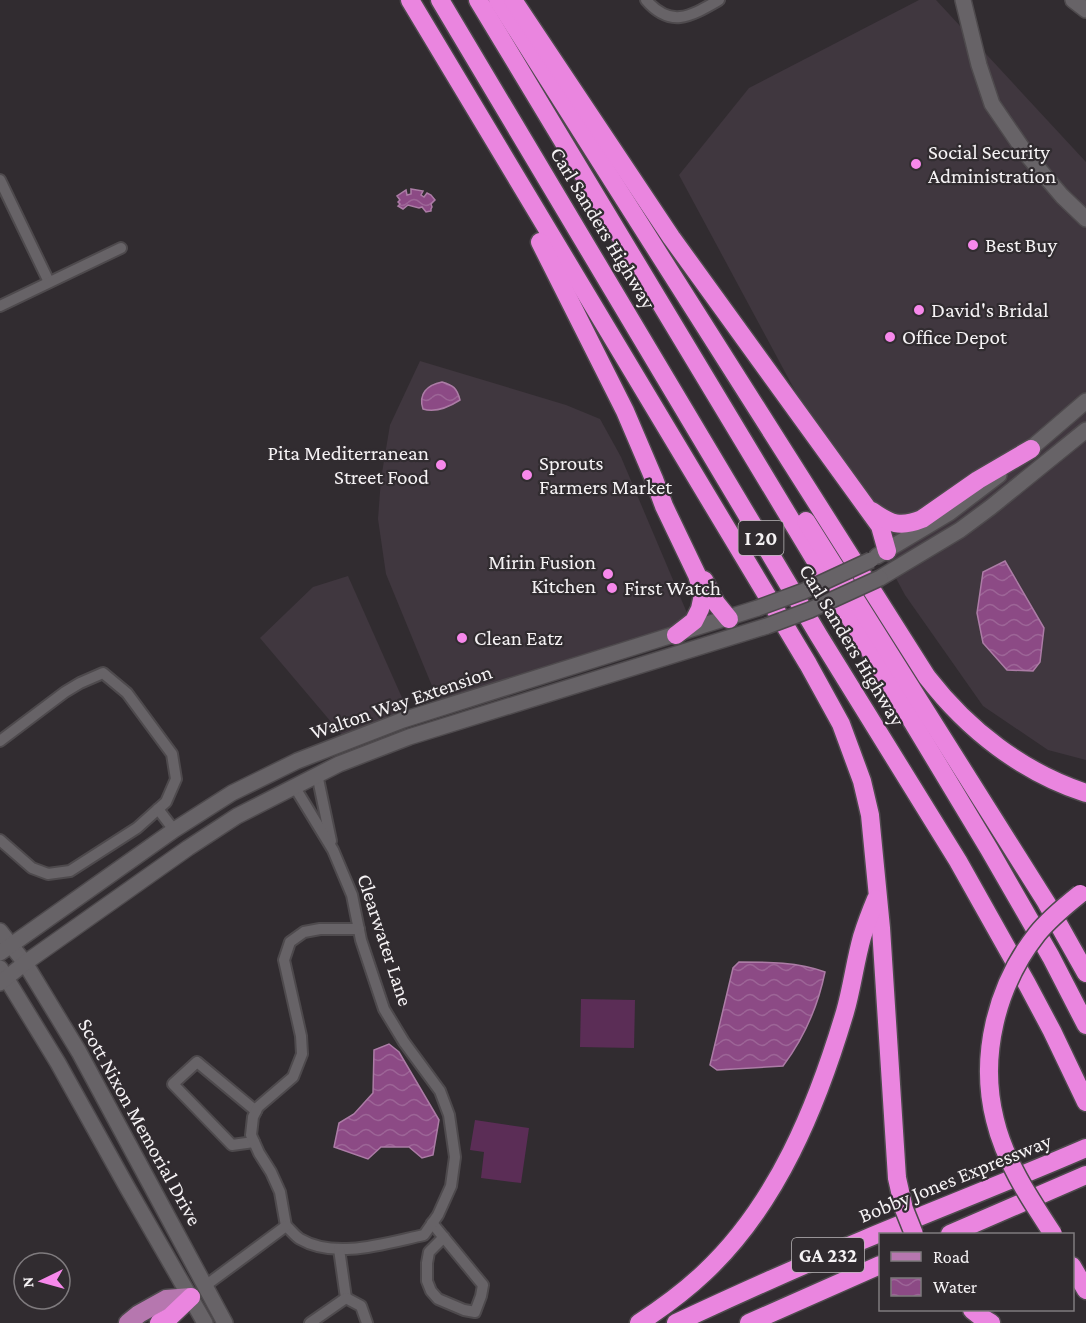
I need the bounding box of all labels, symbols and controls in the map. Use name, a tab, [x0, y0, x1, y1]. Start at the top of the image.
place label: Social Security Administration	[928, 140, 1056, 188]
street label: Carl Sanders Highway	[545, 143, 661, 314]
marker: Social Security Administration	[909, 157, 923, 171]
place label: Best Buy	[985, 233, 1057, 257]
marker: Best Buy	[966, 238, 980, 252]
place label: David's Bridal	[931, 298, 1049, 322]
marker: David's Bridal	[912, 303, 926, 317]
place label: Office Depot	[902, 325, 1008, 349]
marker: Office Depot	[883, 330, 897, 344]
place label: Pita Mediterranean Street Food	[267, 441, 429, 489]
place label: Sprouts Farmers Market	[539, 451, 673, 499]
marker: Pita Mediterranean Street Food	[434, 458, 448, 472]
marker: Sprouts Farmers Market	[520, 468, 534, 482]
road number: I 20	[738, 521, 783, 555]
place label: Mirin Fusion Kitchen	[488, 550, 596, 598]
street label: Carl Sanders Highway	[794, 560, 910, 731]
marker: Mirin Fusion Kitchen	[601, 567, 615, 581]
place label: First Watch	[624, 576, 721, 600]
marker: First Watch	[605, 581, 619, 595]
place label: Clean Eatz	[474, 626, 563, 650]
marker: Clean Eatz	[455, 631, 469, 645]
street label: Walton Way Extension	[307, 660, 495, 744]
street label: Clearwater Lane	[352, 871, 418, 1009]
street label: Scott Nixon Memorial Drive	[73, 1014, 207, 1230]
street label: Bobby Jones Expressway	[855, 1128, 1055, 1228]
legend	[879, 1233, 1074, 1311]
road number: GA 232	[792, 1238, 864, 1272]
text: Road	[933, 1247, 970, 1267]
north arrow	[12, 1251, 72, 1311]
text: N	[19, 1276, 36, 1288]
text: Water	[933, 1277, 978, 1297]

